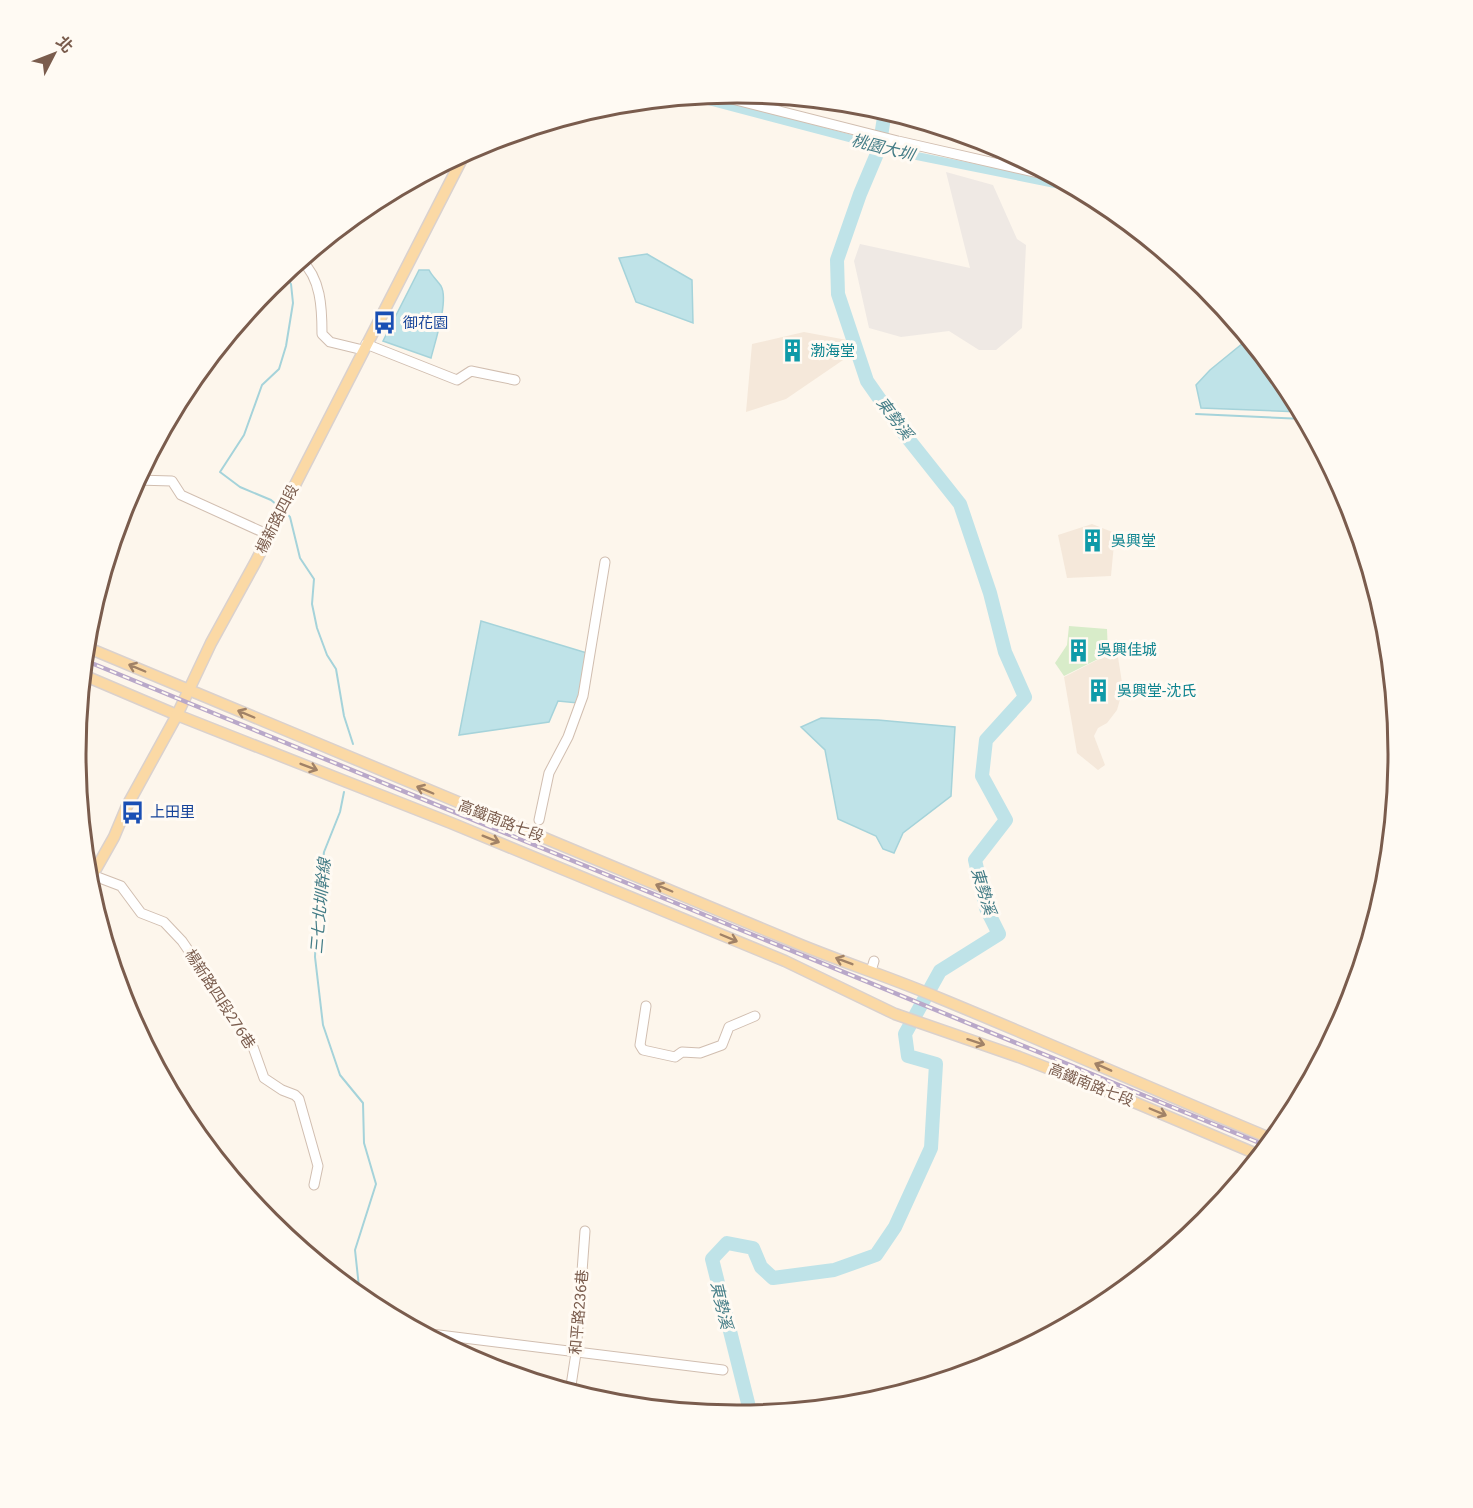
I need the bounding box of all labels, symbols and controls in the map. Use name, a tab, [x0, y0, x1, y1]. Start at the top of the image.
north arrow	[24, 24, 84, 84]
text: 北	[52, 32, 77, 57]
water label: 桃園大圳	[850, 131, 918, 165]
bus stop icon: 御花園	[372, 310, 398, 336]
place label: 御花園	[403, 314, 448, 332]
building icon: 渤海堂	[779, 338, 805, 364]
place label: 渤海堂	[810, 342, 855, 360]
water label: 東勢溪	[873, 393, 918, 445]
street label: 楊新路四段	[252, 481, 302, 557]
building icon: 吳興堂	[1080, 528, 1106, 554]
place label: 吳興堂	[1111, 532, 1156, 550]
building icon: 吳興佳城	[1066, 637, 1092, 663]
place label: 吳興佳城	[1097, 641, 1157, 659]
one-way arrow	[129, 662, 147, 673]
building icon: 吳興堂-沈氏	[1086, 678, 1112, 704]
place label: 吳興堂-沈氏	[1117, 682, 1196, 700]
one-way arrow	[237, 708, 255, 719]
one-way arrow	[300, 762, 318, 773]
one-way arrow	[416, 784, 435, 795]
street label: 高鐵南路七段	[456, 796, 546, 846]
bus stop icon: 上田里	[119, 799, 145, 825]
place label: 上田里	[150, 803, 195, 821]
one-way arrow	[481, 834, 499, 845]
water label: 三七北圳幹線	[307, 855, 334, 955]
water label: 東勢溪	[967, 865, 1000, 919]
one-way arrow	[655, 882, 674, 893]
one-way arrow	[719, 933, 738, 944]
street label: 楊新路四段276巷	[181, 946, 259, 1052]
one-way arrow	[836, 955, 854, 966]
one-way arrow	[966, 1038, 985, 1049]
street label: 高鐵南路七段	[1046, 1060, 1136, 1110]
one-way arrow	[1094, 1060, 1112, 1072]
one-way arrow	[1148, 1107, 1167, 1118]
street label: 和平路236巷	[566, 1269, 592, 1355]
water label: 東勢溪	[707, 1280, 737, 1333]

